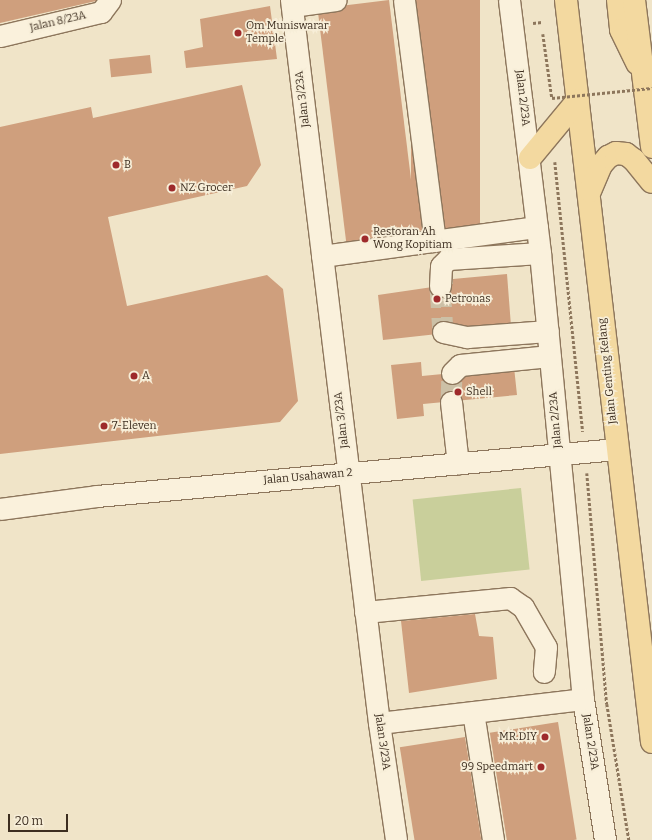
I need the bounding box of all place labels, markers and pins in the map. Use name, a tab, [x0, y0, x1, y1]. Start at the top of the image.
place label: Om Muniswarar Temple	[246, 20, 329, 46]
marker: Om Muniswarar Temple	[233, 28, 243, 38]
place label: B	[124, 158, 131, 172]
marker: B	[111, 160, 121, 170]
place label: NZ Grocer	[180, 181, 233, 195]
marker: NZ Grocer	[167, 183, 177, 193]
place label: Restoran Ah Wong Kopitiam	[373, 226, 452, 252]
marker: Restoran Ah Wong Kopitiam	[360, 234, 370, 244]
place label: Petronas	[445, 292, 491, 306]
marker: Petronas	[432, 294, 442, 304]
place label: A	[142, 369, 150, 383]
marker: A	[129, 371, 139, 381]
place label: Shell	[466, 385, 492, 399]
marker: Shell	[453, 387, 463, 397]
place label: 7-Eleven	[112, 419, 156, 433]
marker: 7-Eleven	[99, 421, 109, 431]
place label: MR.DIY	[499, 730, 537, 744]
marker: MR.DIY	[540, 732, 550, 742]
place label: 99 Speedmart	[461, 760, 533, 774]
marker: 99 Speedmart	[536, 762, 546, 772]

